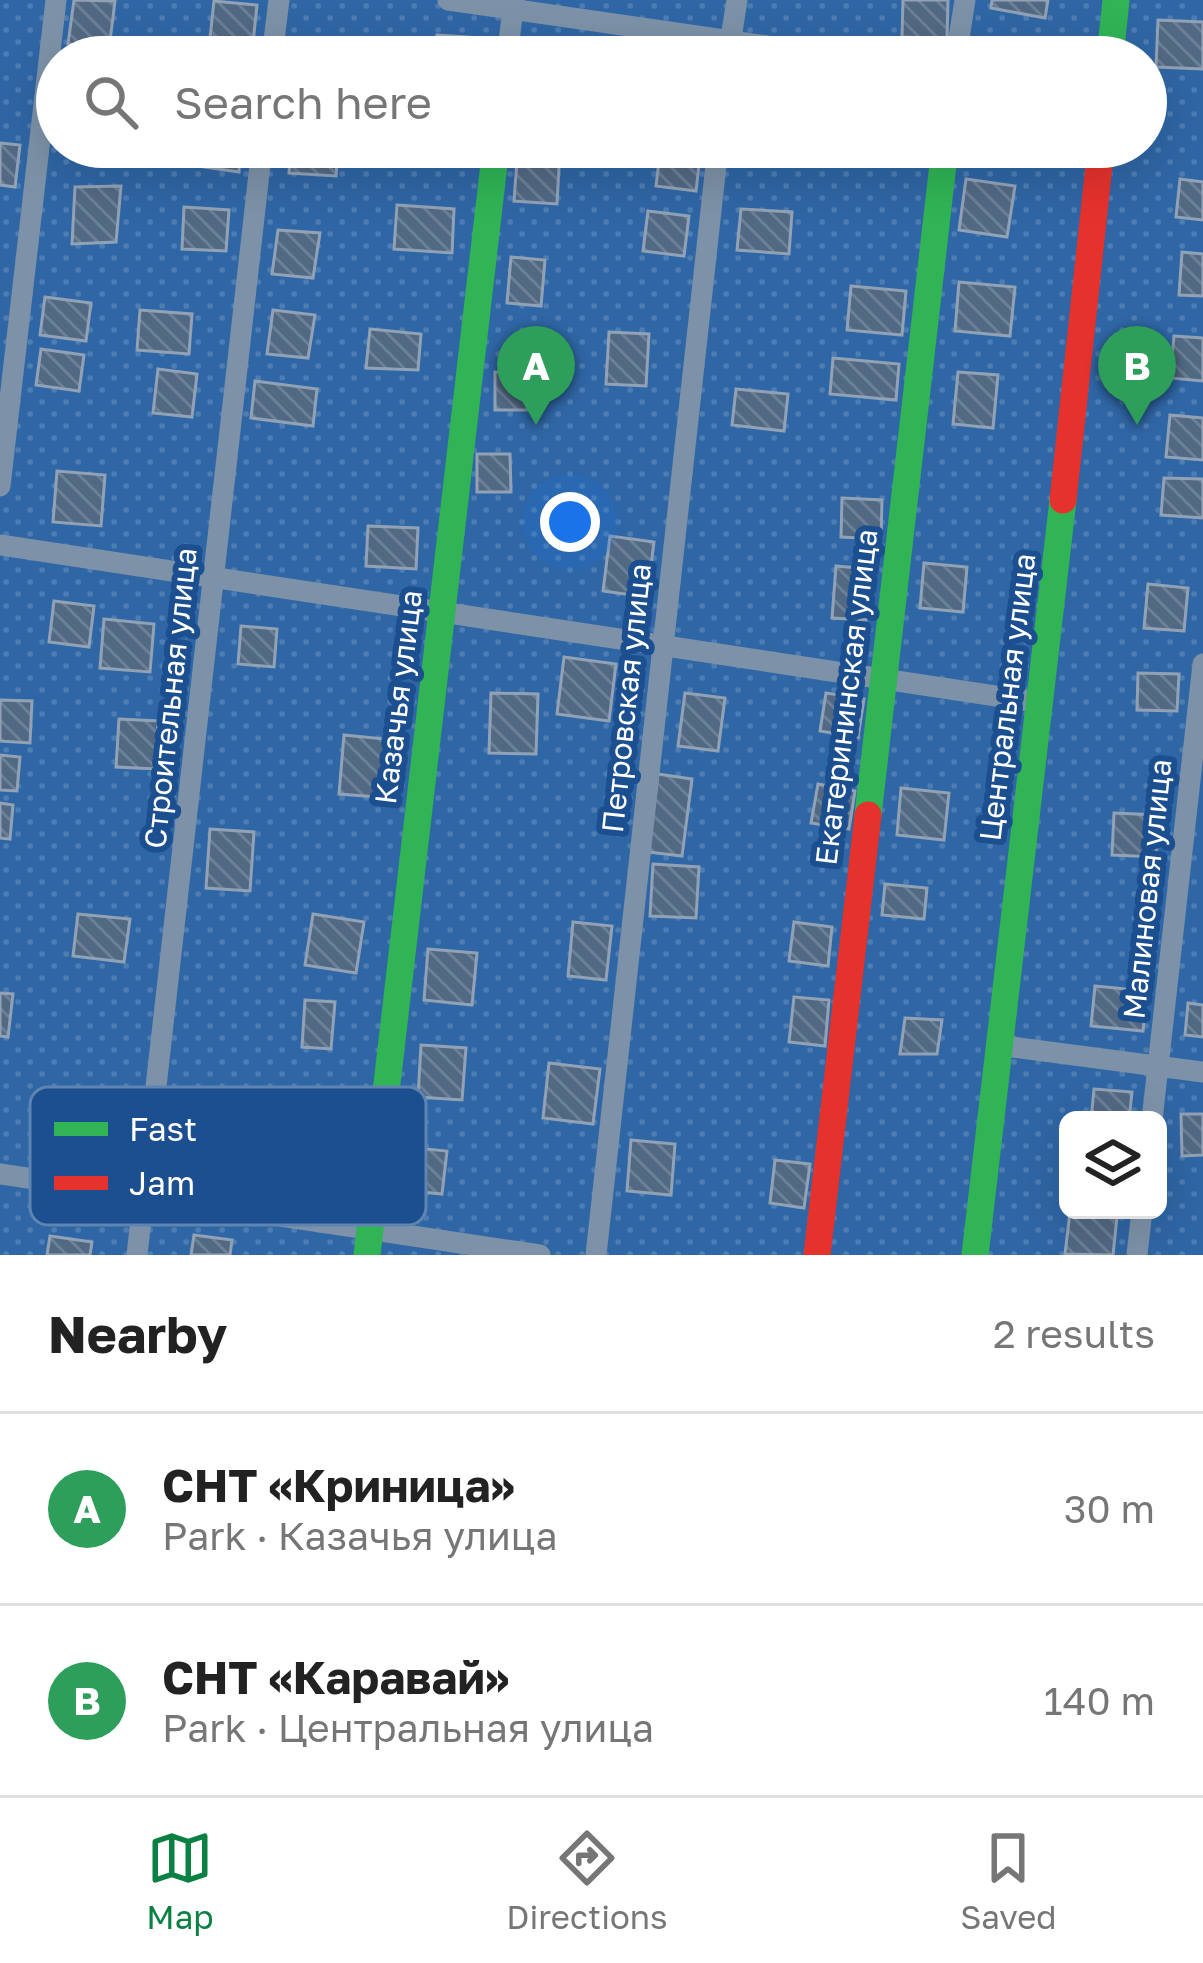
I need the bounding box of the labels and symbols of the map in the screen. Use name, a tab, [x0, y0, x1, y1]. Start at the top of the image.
pin: A	[497, 326, 575, 425]
pin: B	[1098, 326, 1176, 425]
your location	[540, 492, 600, 552]
street label: Екатерининская улица	[808, 527, 884, 867]
street label: Строительная улица	[136, 546, 204, 850]
street label: Центральная улица	[971, 551, 1043, 843]
street label: Петровская улица	[594, 562, 658, 834]
street label: Казачья улица	[367, 588, 429, 806]
street label: Малиновая улица	[1115, 757, 1179, 1021]
legend	[30, 1087, 426, 1225]
text: Fast	[129, 1109, 197, 1148]
text: Jam	[129, 1163, 195, 1202]

